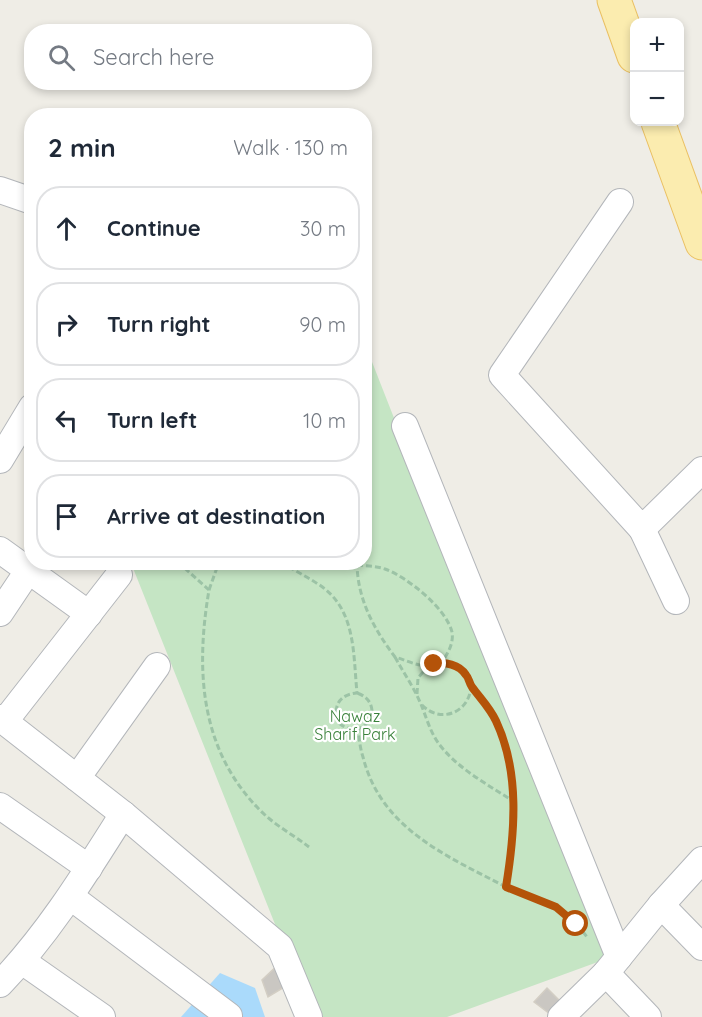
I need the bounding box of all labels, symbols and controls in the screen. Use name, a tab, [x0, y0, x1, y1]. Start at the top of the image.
map controls	[630, 18, 684, 126]
button: +	[630, 18, 684, 72]
search box	[24, 24, 372, 90]
icon: search	[45, 41, 78, 74]
text: Search here	[93, 43, 214, 71]
button: −	[630, 72, 684, 126]
text: 2 min	[48, 131, 116, 164]
text: Walk · 130 m	[233, 135, 348, 160]
icon: ahead	[50, 212, 83, 245]
text: Continue	[107, 214, 201, 242]
text: 30 m	[300, 216, 346, 241]
icon: right	[50, 308, 83, 341]
text: Turn right	[107, 310, 211, 338]
text: 90 m	[299, 312, 346, 337]
icon: left	[50, 404, 83, 437]
text: Turn left	[107, 406, 197, 434]
text: 10 m	[303, 408, 346, 433]
icon: arrive	[50, 500, 83, 533]
text: Arrive at destination	[107, 502, 325, 530]
route end	[420, 650, 446, 676]
park label: Nawaz Sharif Park	[314, 706, 396, 744]
route start	[562, 910, 588, 936]

